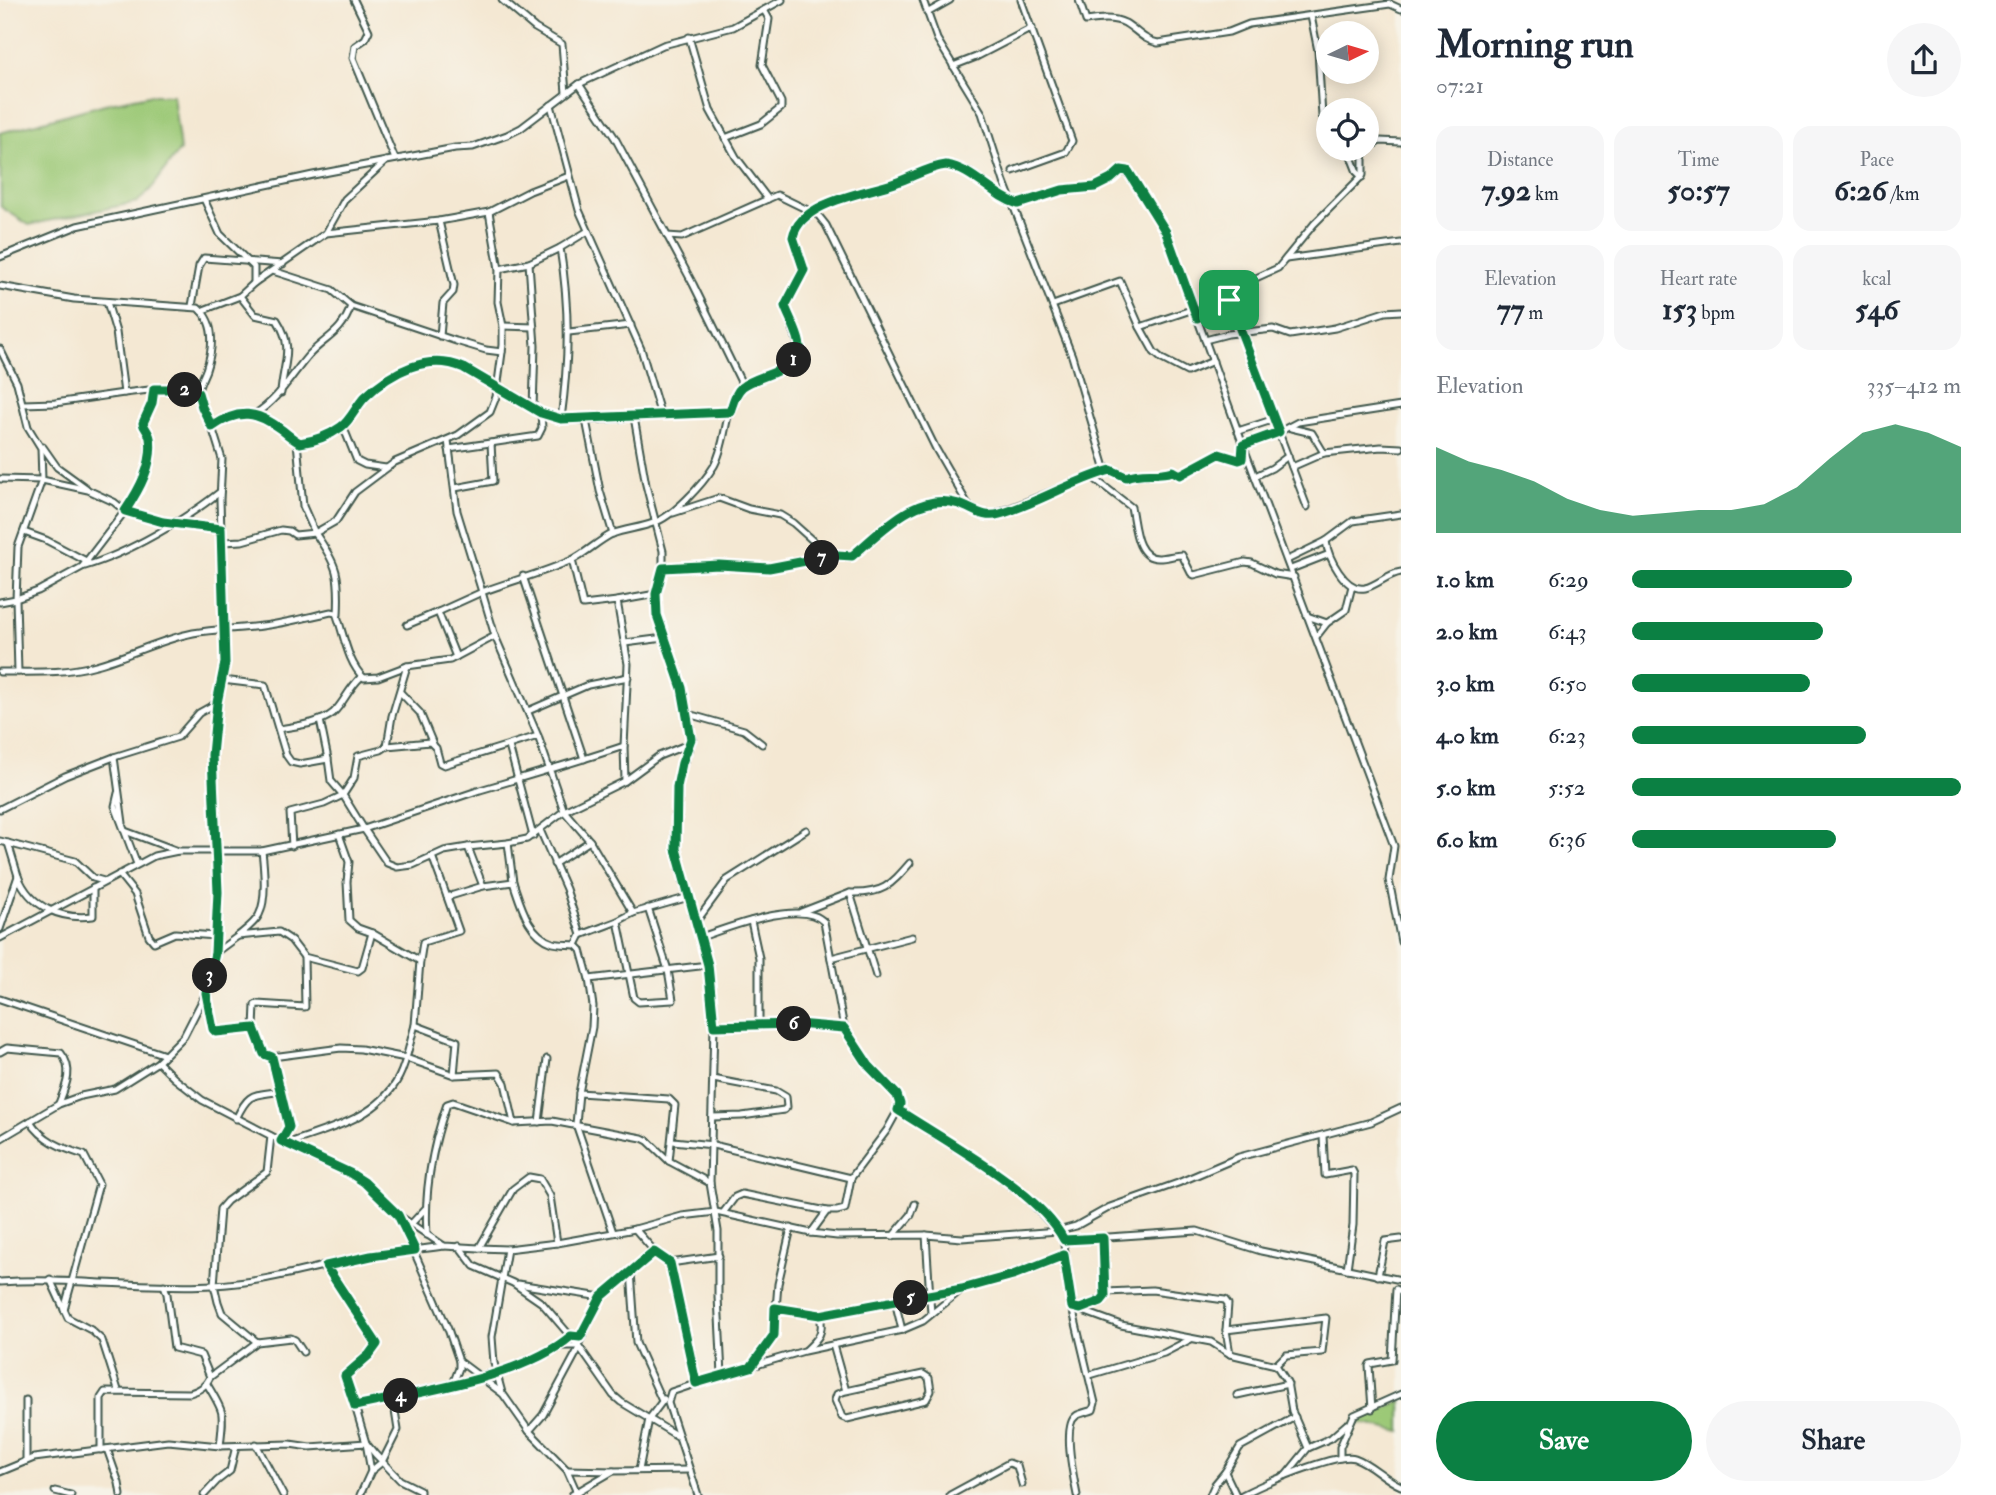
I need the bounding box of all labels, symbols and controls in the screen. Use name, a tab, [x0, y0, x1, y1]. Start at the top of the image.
north arrow	[1316, 21, 1379, 84]
map controls	[1316, 21, 1379, 161]
text: Morning run	[1436, 21, 1634, 69]
button: share	[1887, 23, 1961, 97]
text: 07:21	[1436, 71, 1484, 100]
button: locate	[1316, 98, 1379, 161]
text: Distance	[1487, 148, 1553, 172]
text: Time	[1678, 148, 1719, 172]
text: Pace	[1860, 148, 1894, 172]
text: 7.92	[1482, 172, 1531, 209]
text: 50:57	[1667, 172, 1730, 209]
text: 6:26	[1834, 172, 1887, 209]
text: km	[1531, 182, 1559, 206]
text: /km	[1887, 182, 1920, 206]
text: Elevation	[1484, 267, 1556, 291]
text: Heart rate	[1660, 267, 1737, 291]
text: kcal	[1862, 267, 1891, 291]
pin	[1199, 270, 1259, 330]
icon: arrive	[1210, 281, 1248, 319]
text: 77	[1497, 291, 1525, 328]
text: 153	[1662, 291, 1697, 328]
text: 546	[1855, 291, 1899, 328]
text: m	[1525, 301, 1543, 325]
text: bpm	[1697, 301, 1735, 325]
pin: 1	[776, 342, 812, 378]
text: 1	[790, 347, 797, 371]
text: Elevation	[1436, 371, 1524, 400]
text: 335–412 m	[1867, 371, 1961, 400]
pin: 2	[168, 372, 202, 408]
text: 2	[180, 377, 189, 401]
pin: 7	[804, 540, 840, 576]
text: 7	[817, 545, 826, 569]
text: 1.0 km	[1436, 565, 1494, 594]
text: 6:29	[1548, 565, 1589, 594]
text: 2.0 km	[1436, 617, 1498, 646]
text: 6:43	[1548, 617, 1587, 646]
text: 3.0 km	[1436, 669, 1495, 698]
text: 6:50	[1548, 669, 1587, 698]
text: 4.0 km	[1436, 721, 1499, 750]
text: 6:23	[1548, 721, 1586, 750]
text: 5.0 km	[1436, 773, 1496, 802]
text: 5:52	[1548, 773, 1585, 802]
text: 6.0 km	[1436, 825, 1497, 854]
text: 6:36	[1548, 825, 1586, 854]
pin: 3	[192, 958, 228, 993]
text: 3	[206, 963, 213, 987]
pin: 6	[776, 1006, 812, 1042]
text: 6	[789, 1011, 798, 1035]
pin: 5	[894, 1280, 928, 1316]
text: 5	[906, 1285, 915, 1309]
pin: 4	[384, 1378, 418, 1414]
text: 4	[395, 1383, 406, 1407]
button: Save	[1436, 1401, 1692, 1481]
button: Share	[1706, 1401, 1961, 1481]

